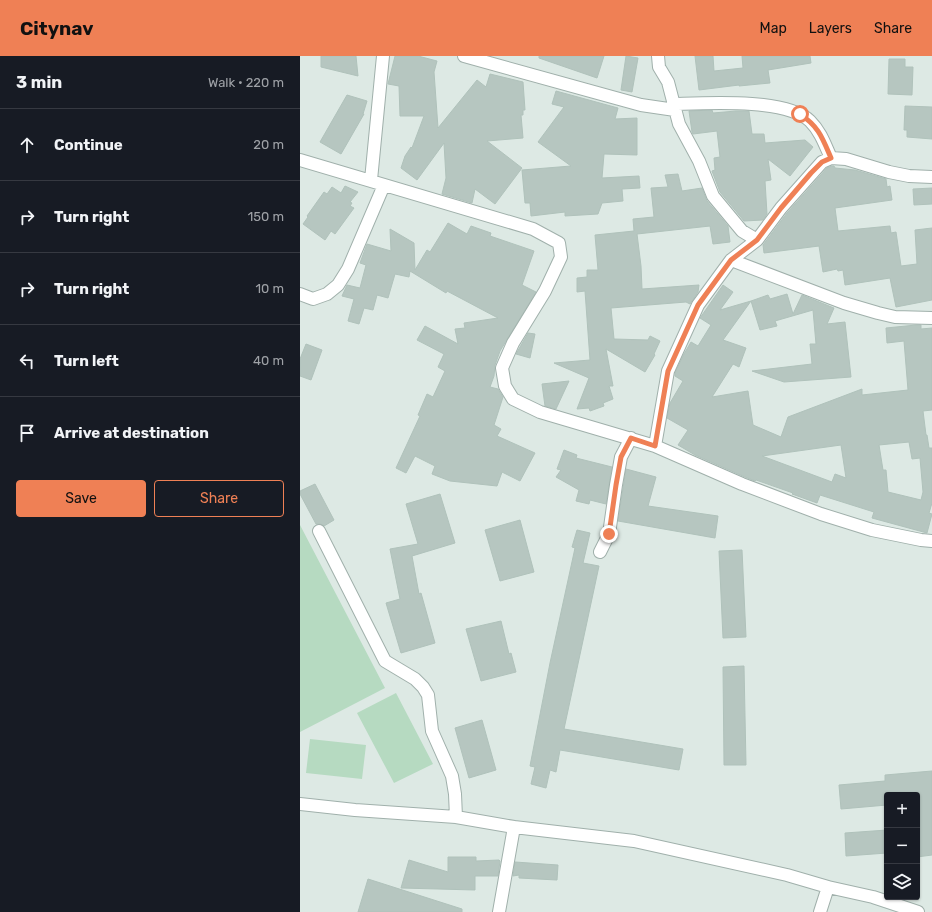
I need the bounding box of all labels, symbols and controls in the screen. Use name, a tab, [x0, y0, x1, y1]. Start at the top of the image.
text: Citynav	[20, 17, 93, 40]
text: Map	[760, 20, 787, 37]
text: Layers	[809, 20, 852, 37]
text: Share	[874, 20, 912, 37]
text: 3 min	[16, 72, 62, 92]
text: Walk · 220 m	[208, 75, 284, 90]
route start	[791, 105, 809, 123]
icon: ahead	[16, 134, 38, 156]
text: Continue	[54, 136, 123, 154]
text: 20 m	[253, 137, 284, 152]
icon: right	[16, 206, 38, 228]
text: Turn right	[54, 208, 129, 226]
text: 150 m	[248, 209, 284, 224]
icon: right	[16, 278, 38, 300]
text: Turn right	[54, 280, 129, 298]
text: 10 m	[255, 281, 284, 296]
icon: left	[16, 350, 38, 372]
text: Turn left	[54, 352, 119, 370]
text: 40 m	[253, 353, 284, 368]
icon: arrive	[16, 422, 38, 444]
text: Arrive at destination	[54, 424, 209, 442]
button: Save	[16, 480, 146, 517]
button: Share	[154, 480, 284, 517]
route end	[600, 525, 618, 543]
map controls	[884, 792, 920, 900]
button: +	[884, 792, 920, 828]
button: −	[884, 828, 920, 864]
button: layers	[884, 864, 920, 900]

